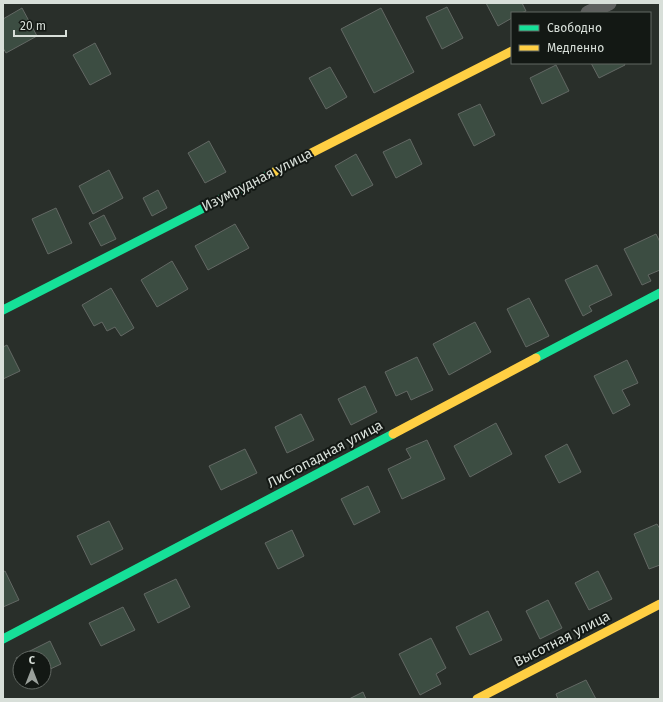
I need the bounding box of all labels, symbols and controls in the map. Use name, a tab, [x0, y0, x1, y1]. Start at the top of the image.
scale bar	[14, 12, 66, 38]
legend	[511, 12, 651, 64]
text: 20 m	[20, 19, 46, 33]
text: Свободно	[547, 21, 602, 35]
text: Медленно	[547, 41, 604, 55]
street label: Изумрудная улица	[199, 145, 315, 215]
street label: Листопадная улица	[264, 416, 386, 492]
street label: Высотная улица	[511, 607, 613, 671]
north arrow	[12, 650, 52, 690]
text: С	[29, 654, 36, 667]

